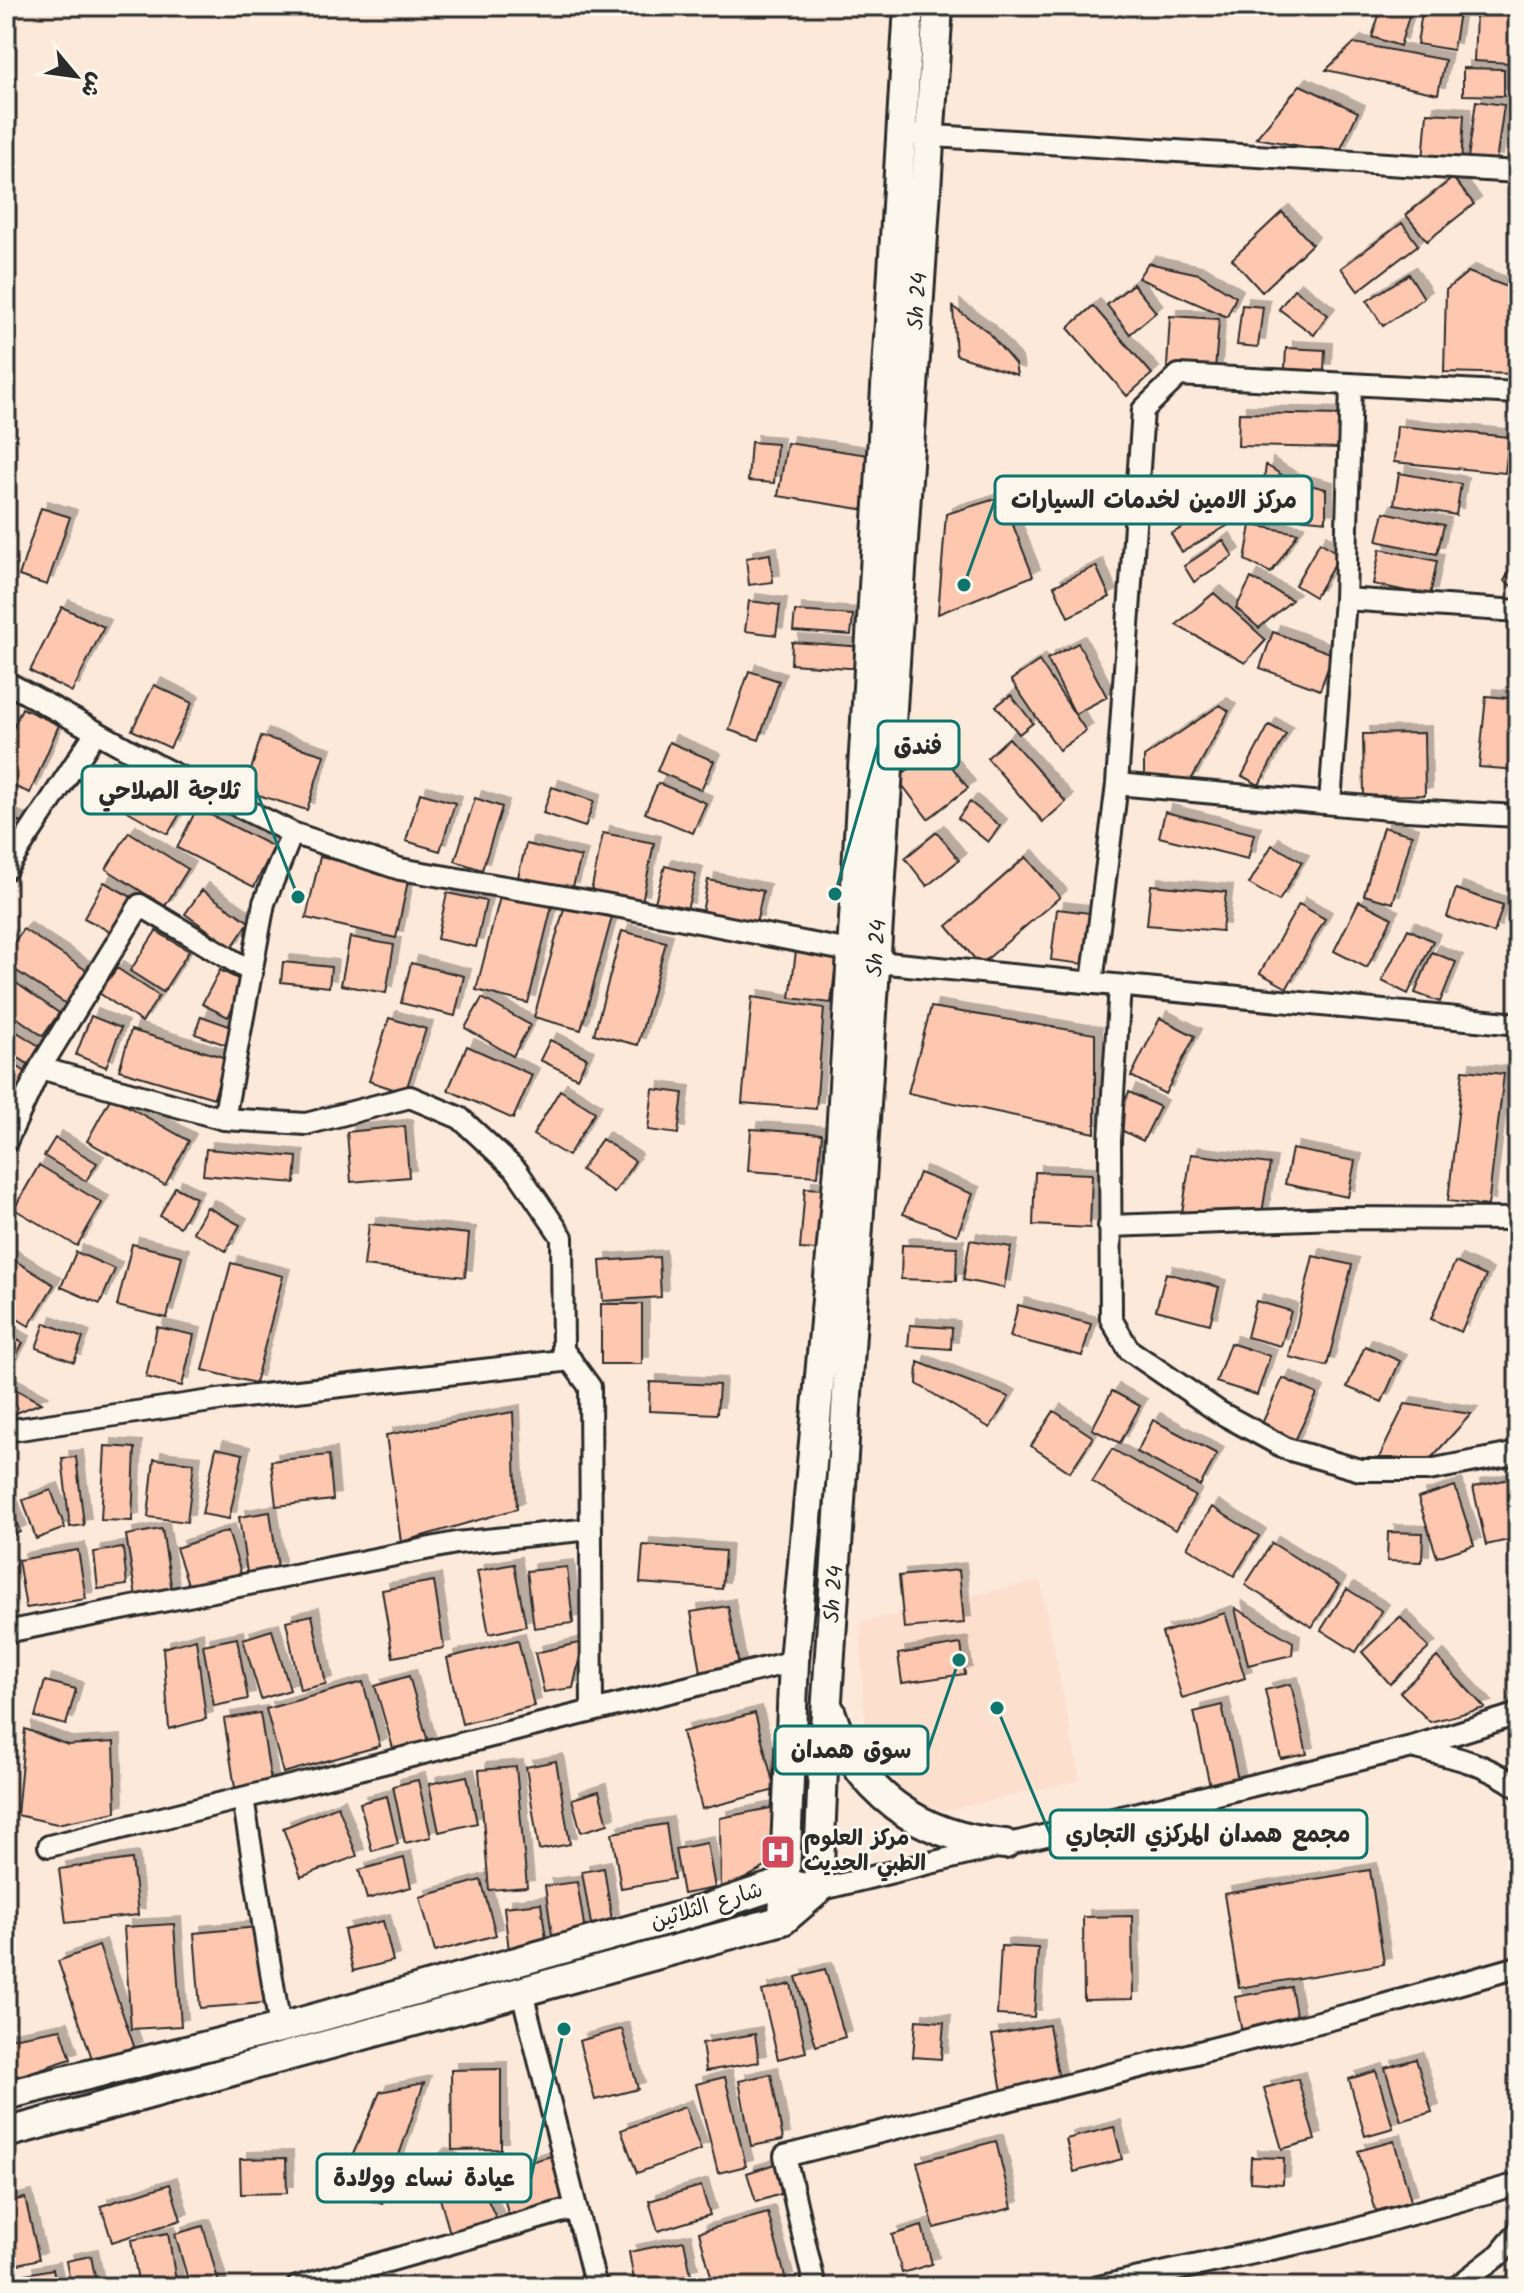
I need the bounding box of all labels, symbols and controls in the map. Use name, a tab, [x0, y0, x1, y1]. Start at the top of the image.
north arrow	[36, 36, 116, 116]
text: ش	[70, 65, 112, 104]
street label: Sh 24	[900, 271, 938, 331]
callout: مركز الامين لخدمات السيارات	[995, 476, 1312, 524]
text: مركز الامين لخدمات السيارات	[1011, 482, 1297, 521]
callout: فندق	[878, 721, 959, 769]
text: فندق	[894, 728, 942, 767]
callout: ثلاجة الصلاحي	[82, 766, 256, 814]
text: ثلاجة الصلاحي	[98, 773, 242, 812]
street label: Sh 24	[859, 918, 897, 978]
street label: Sh 24	[816, 1564, 854, 1624]
callout: سوق همدان	[775, 1726, 928, 1774]
text: سوق همدان	[791, 1732, 911, 1771]
callout: مجمع همدان المركزي التجاري	[1050, 1810, 1367, 1858]
text: مجمع همدان المركزي التجاري	[1066, 1816, 1350, 1855]
place label: مركز العلوم الطبي الحديث	[804, 1822, 926, 1882]
hospital icon: مركز العلوم الطبي الحديث	[759, 1833, 797, 1871]
street label: شارع الثلاثين	[646, 1873, 768, 1941]
callout: عيادة نساء وولادة	[317, 2154, 531, 2202]
text: عيادة نساء وولادة	[333, 2160, 515, 2199]

